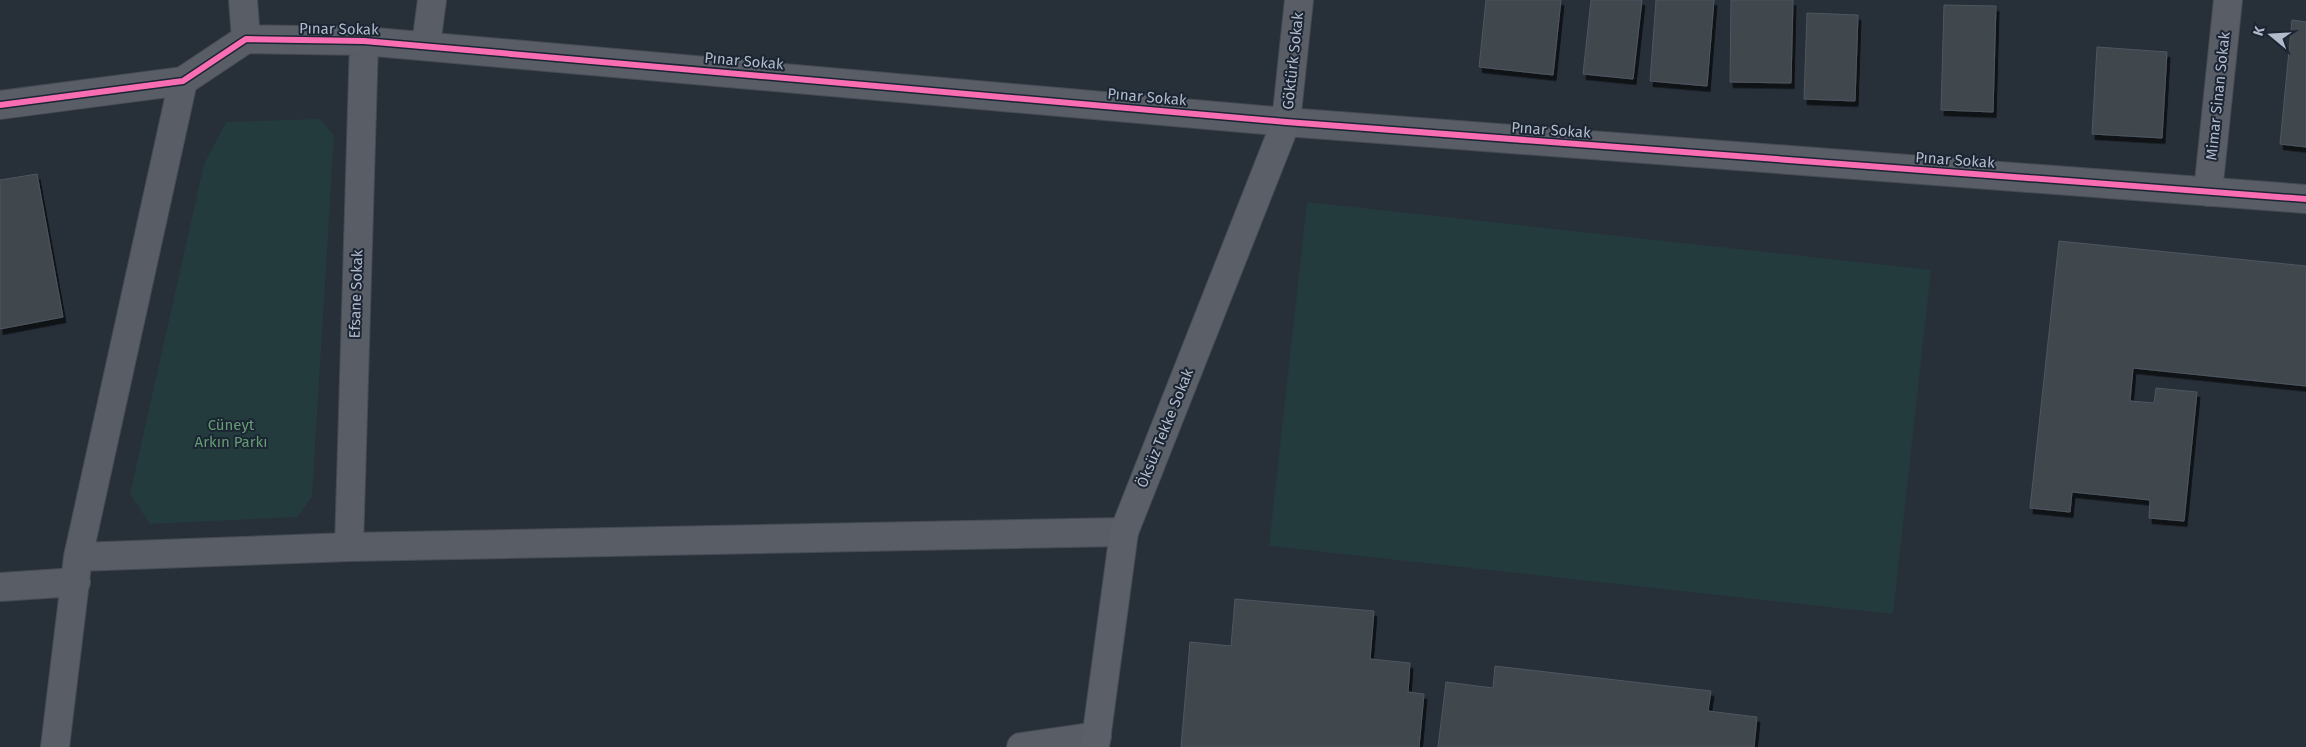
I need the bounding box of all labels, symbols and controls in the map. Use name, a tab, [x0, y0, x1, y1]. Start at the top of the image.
north arrow	[2246, 10, 2296, 60]
street label: Göktürk Sokak	[1279, 11, 1307, 111]
street label: Pınar Sokak	[299, 19, 379, 39]
text: K	[2250, 23, 2269, 38]
street label: Mimar Sinan Sokak	[2202, 31, 2234, 161]
street label: Pınar Sokak	[704, 49, 785, 73]
street label: Pınar Sokak	[1107, 85, 1188, 109]
street label: Pınar Sokak	[1511, 118, 1592, 142]
street label: Pınar Sokak	[1915, 148, 1996, 172]
street label: Efsane Sokak	[345, 249, 367, 339]
street label: Öksüz Tekke Sokak	[1133, 365, 1197, 490]
park label: Cüneyt Arkın Parkı	[195, 416, 267, 451]

